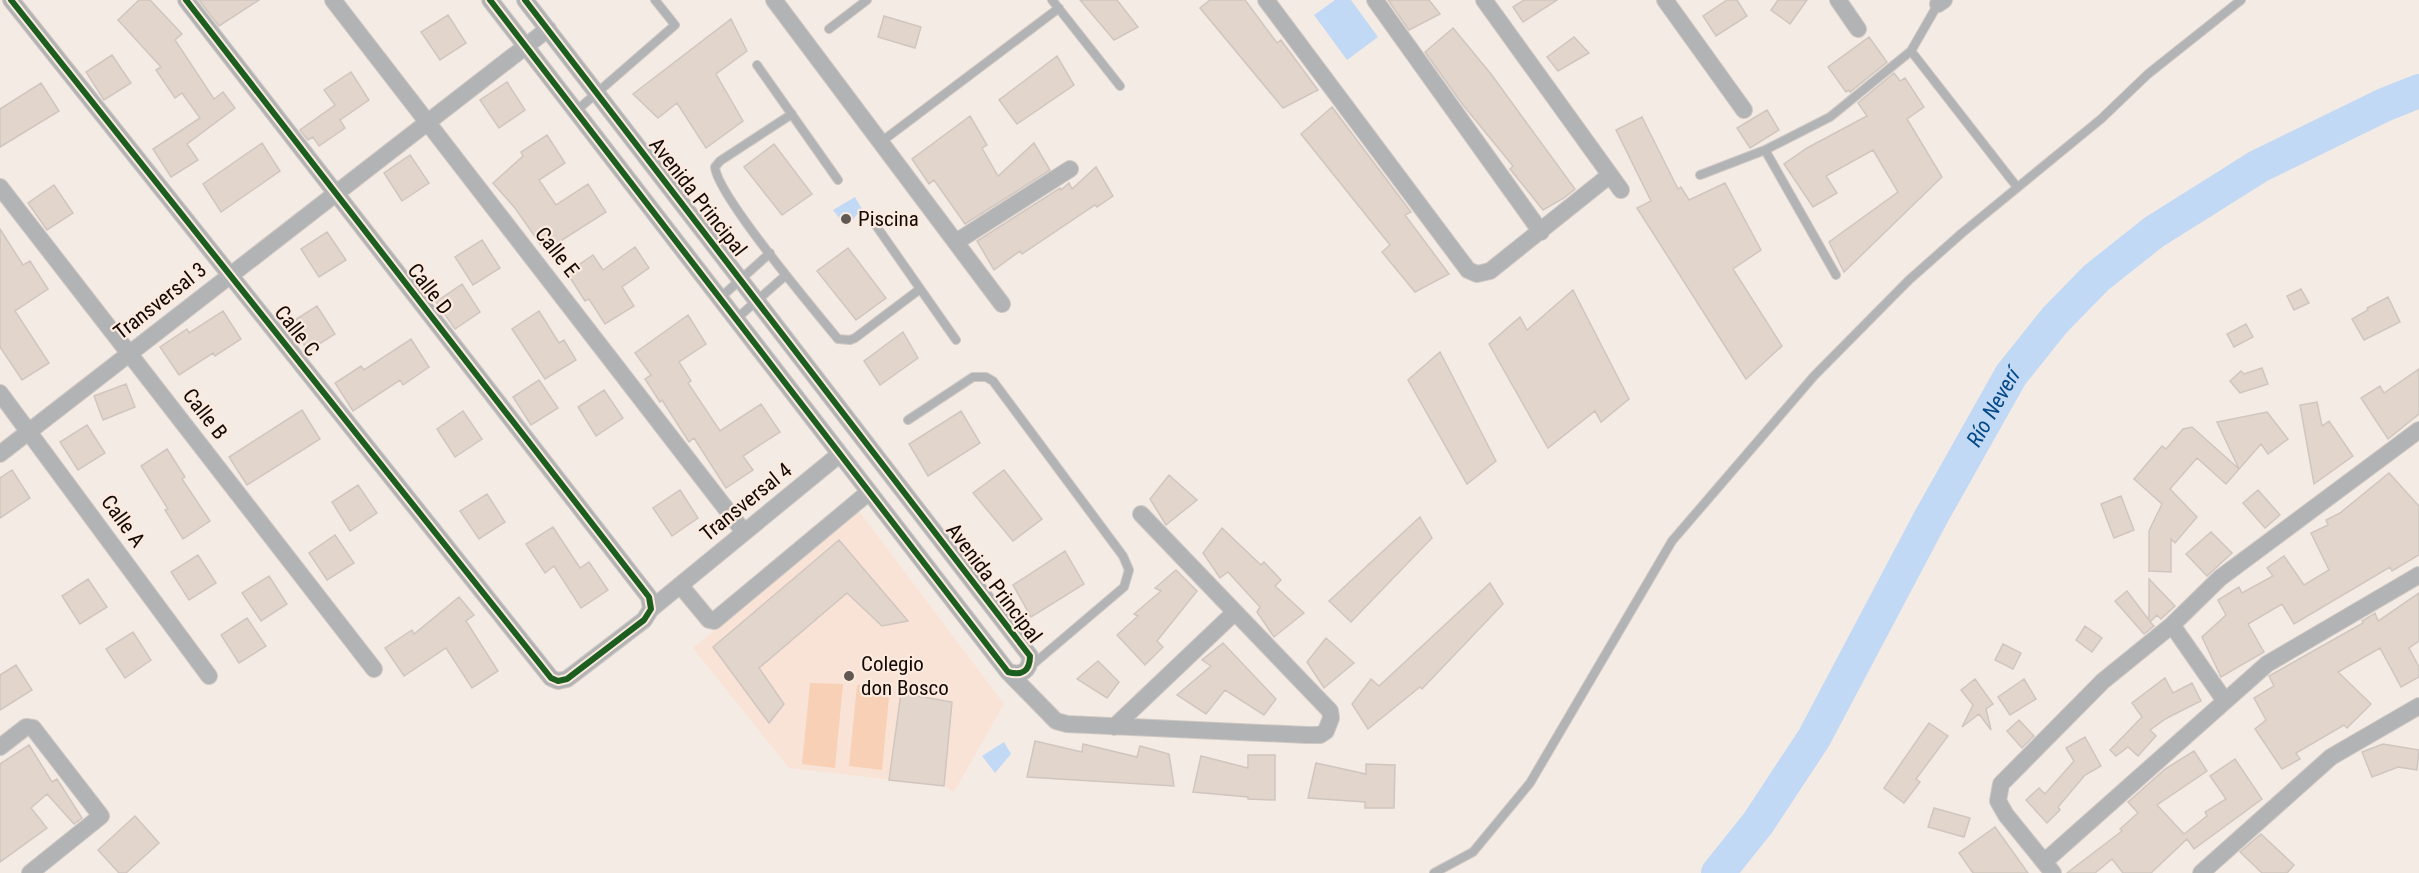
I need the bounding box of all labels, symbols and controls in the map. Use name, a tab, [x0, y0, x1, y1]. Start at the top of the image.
street label: Avenida Principal	[644, 133, 752, 261]
place label: Piscina	[858, 207, 919, 231]
marker: Piscina	[839, 212, 853, 226]
street label: Calle E	[530, 222, 584, 282]
street label: Transversal 3	[109, 257, 211, 345]
street label: Calle D	[403, 259, 457, 319]
street label: Calle C	[270, 301, 324, 361]
water label: Río Neverí	[1961, 360, 2026, 451]
street label: Calle B	[178, 384, 232, 444]
street label: Transversal 4	[695, 458, 797, 546]
street label: Calle A	[96, 490, 150, 552]
street label: Avenida Principal	[941, 519, 1047, 647]
place label: Colegio don Bosco	[861, 652, 949, 700]
marker: Colegio don Bosco	[842, 669, 856, 683]

